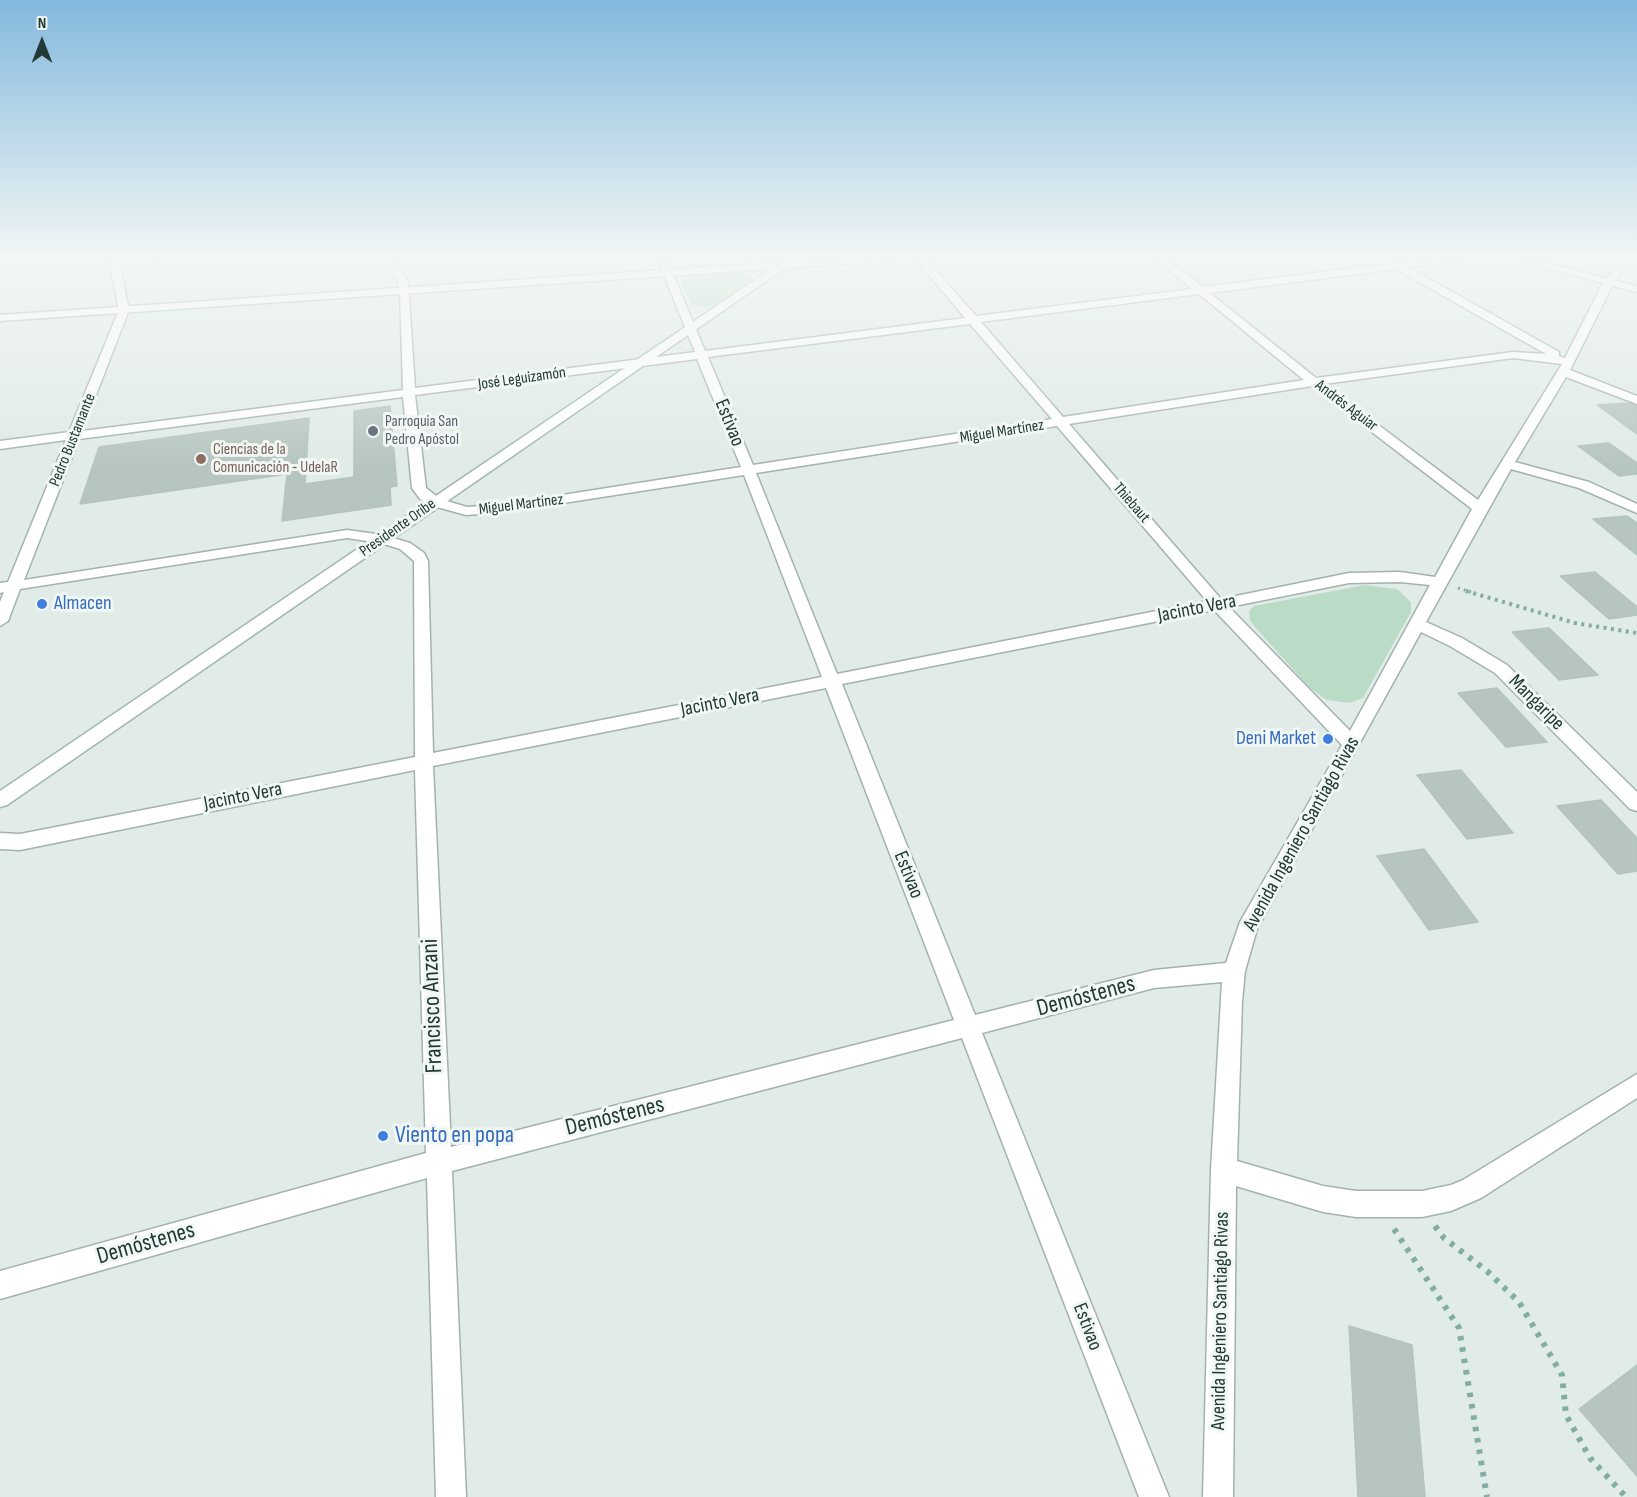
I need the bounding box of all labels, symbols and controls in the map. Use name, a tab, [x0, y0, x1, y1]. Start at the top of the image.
north arrow	[12, 12, 72, 72]
text: N	[38, 14, 46, 33]
street label: José Leguizamón	[477, 363, 567, 395]
street label: Andrés Aguiar	[1311, 376, 1381, 436]
street label: Pedro Bustamante	[46, 391, 100, 489]
street label: Estivao	[709, 396, 749, 450]
place label: Parroquia San Pedro Apóstol	[385, 412, 459, 450]
street label: Miguel Martínez	[959, 416, 1045, 448]
marker: Parroquia San Pedro Apóstol	[366, 424, 380, 438]
place label: Ciencias de la Comunicación - UdelaR	[213, 440, 338, 478]
marker: Ciencias de la Comunicación - UdelaR	[194, 452, 208, 466]
street label: Thiebaut	[1108, 479, 1154, 527]
street label: Miguel Martínez	[478, 490, 564, 520]
street label: Presidente Oribe	[356, 495, 440, 561]
street label: Jacinto Vera	[1156, 590, 1238, 628]
place label: Almacen	[54, 592, 112, 616]
marker: Almacen	[35, 597, 49, 611]
street label: Mangaripe	[1503, 670, 1569, 736]
street label: Jacinto Vera	[679, 684, 761, 722]
place label: Deni Market	[1236, 727, 1316, 751]
marker: Deni Market	[1321, 732, 1335, 746]
street label: Avenida Ingeniero Santiago Rivas	[1239, 733, 1365, 935]
street label: Jacinto Vera	[202, 778, 284, 816]
street label: Estivao	[888, 848, 928, 902]
street label: Francisco Anzani	[416, 938, 450, 1074]
street label: Demóstenes	[1034, 970, 1138, 1024]
street label: Demóstenes	[563, 1091, 667, 1143]
place label: Viento en popa	[395, 1122, 514, 1150]
marker: Viento en popa	[376, 1129, 390, 1143]
street label: Avenida Ingeniero Santiago Rivas	[1207, 1212, 1235, 1430]
street label: Demóstenes	[94, 1216, 198, 1272]
street label: Estivao	[1067, 1300, 1107, 1354]

